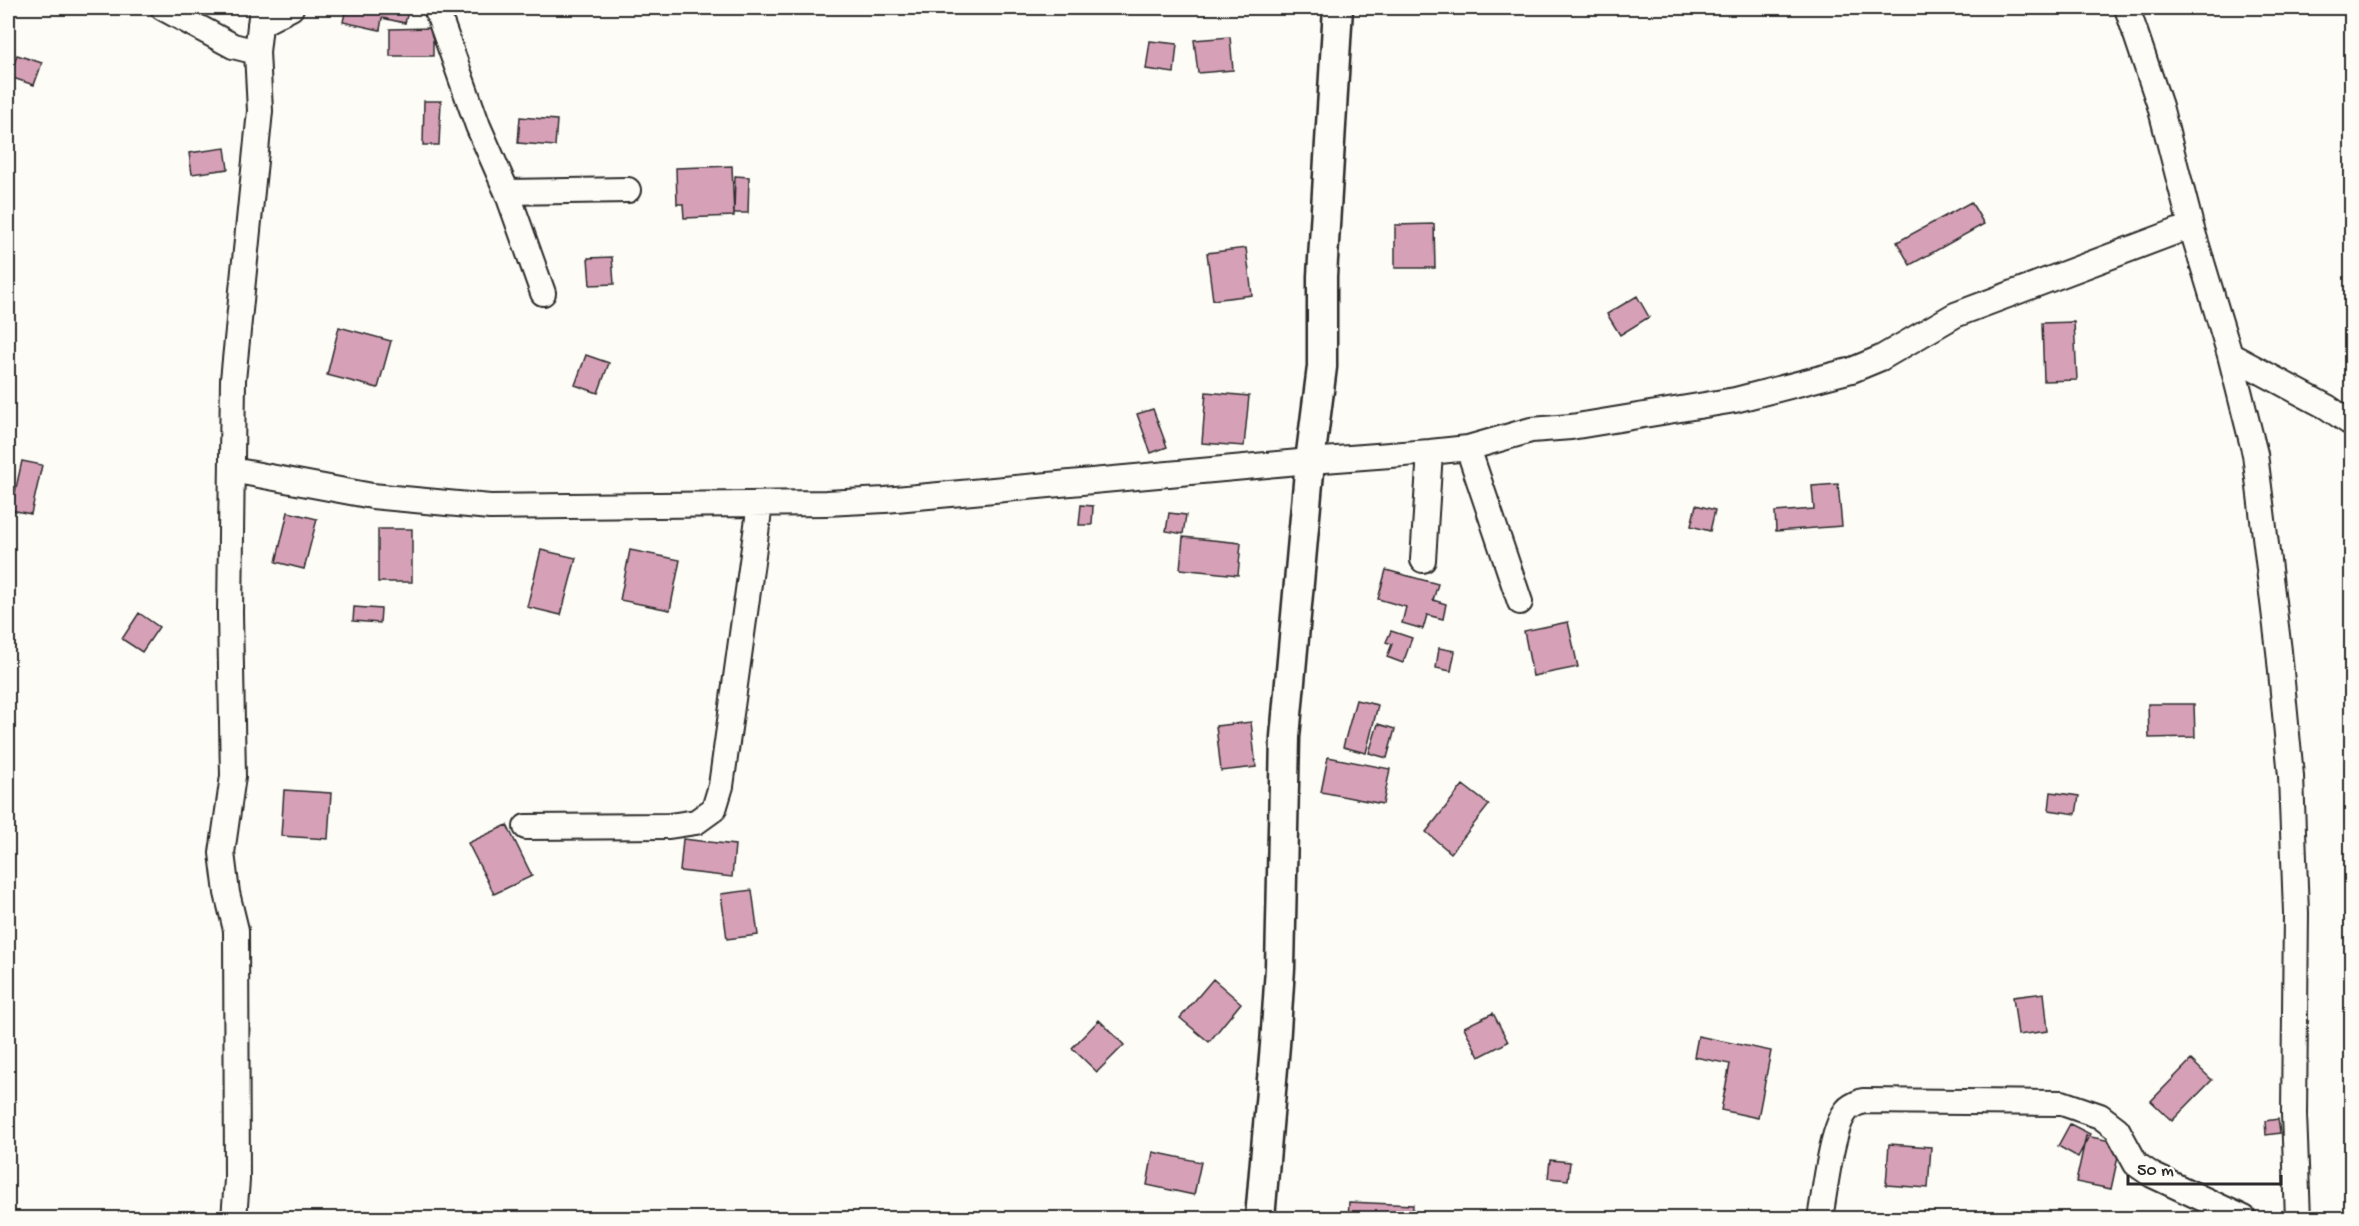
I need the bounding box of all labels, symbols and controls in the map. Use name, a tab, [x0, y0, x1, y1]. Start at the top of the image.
scale bar	[2128, 1148, 2281, 1186]
text: 50 m	[2137, 1161, 2174, 1182]

